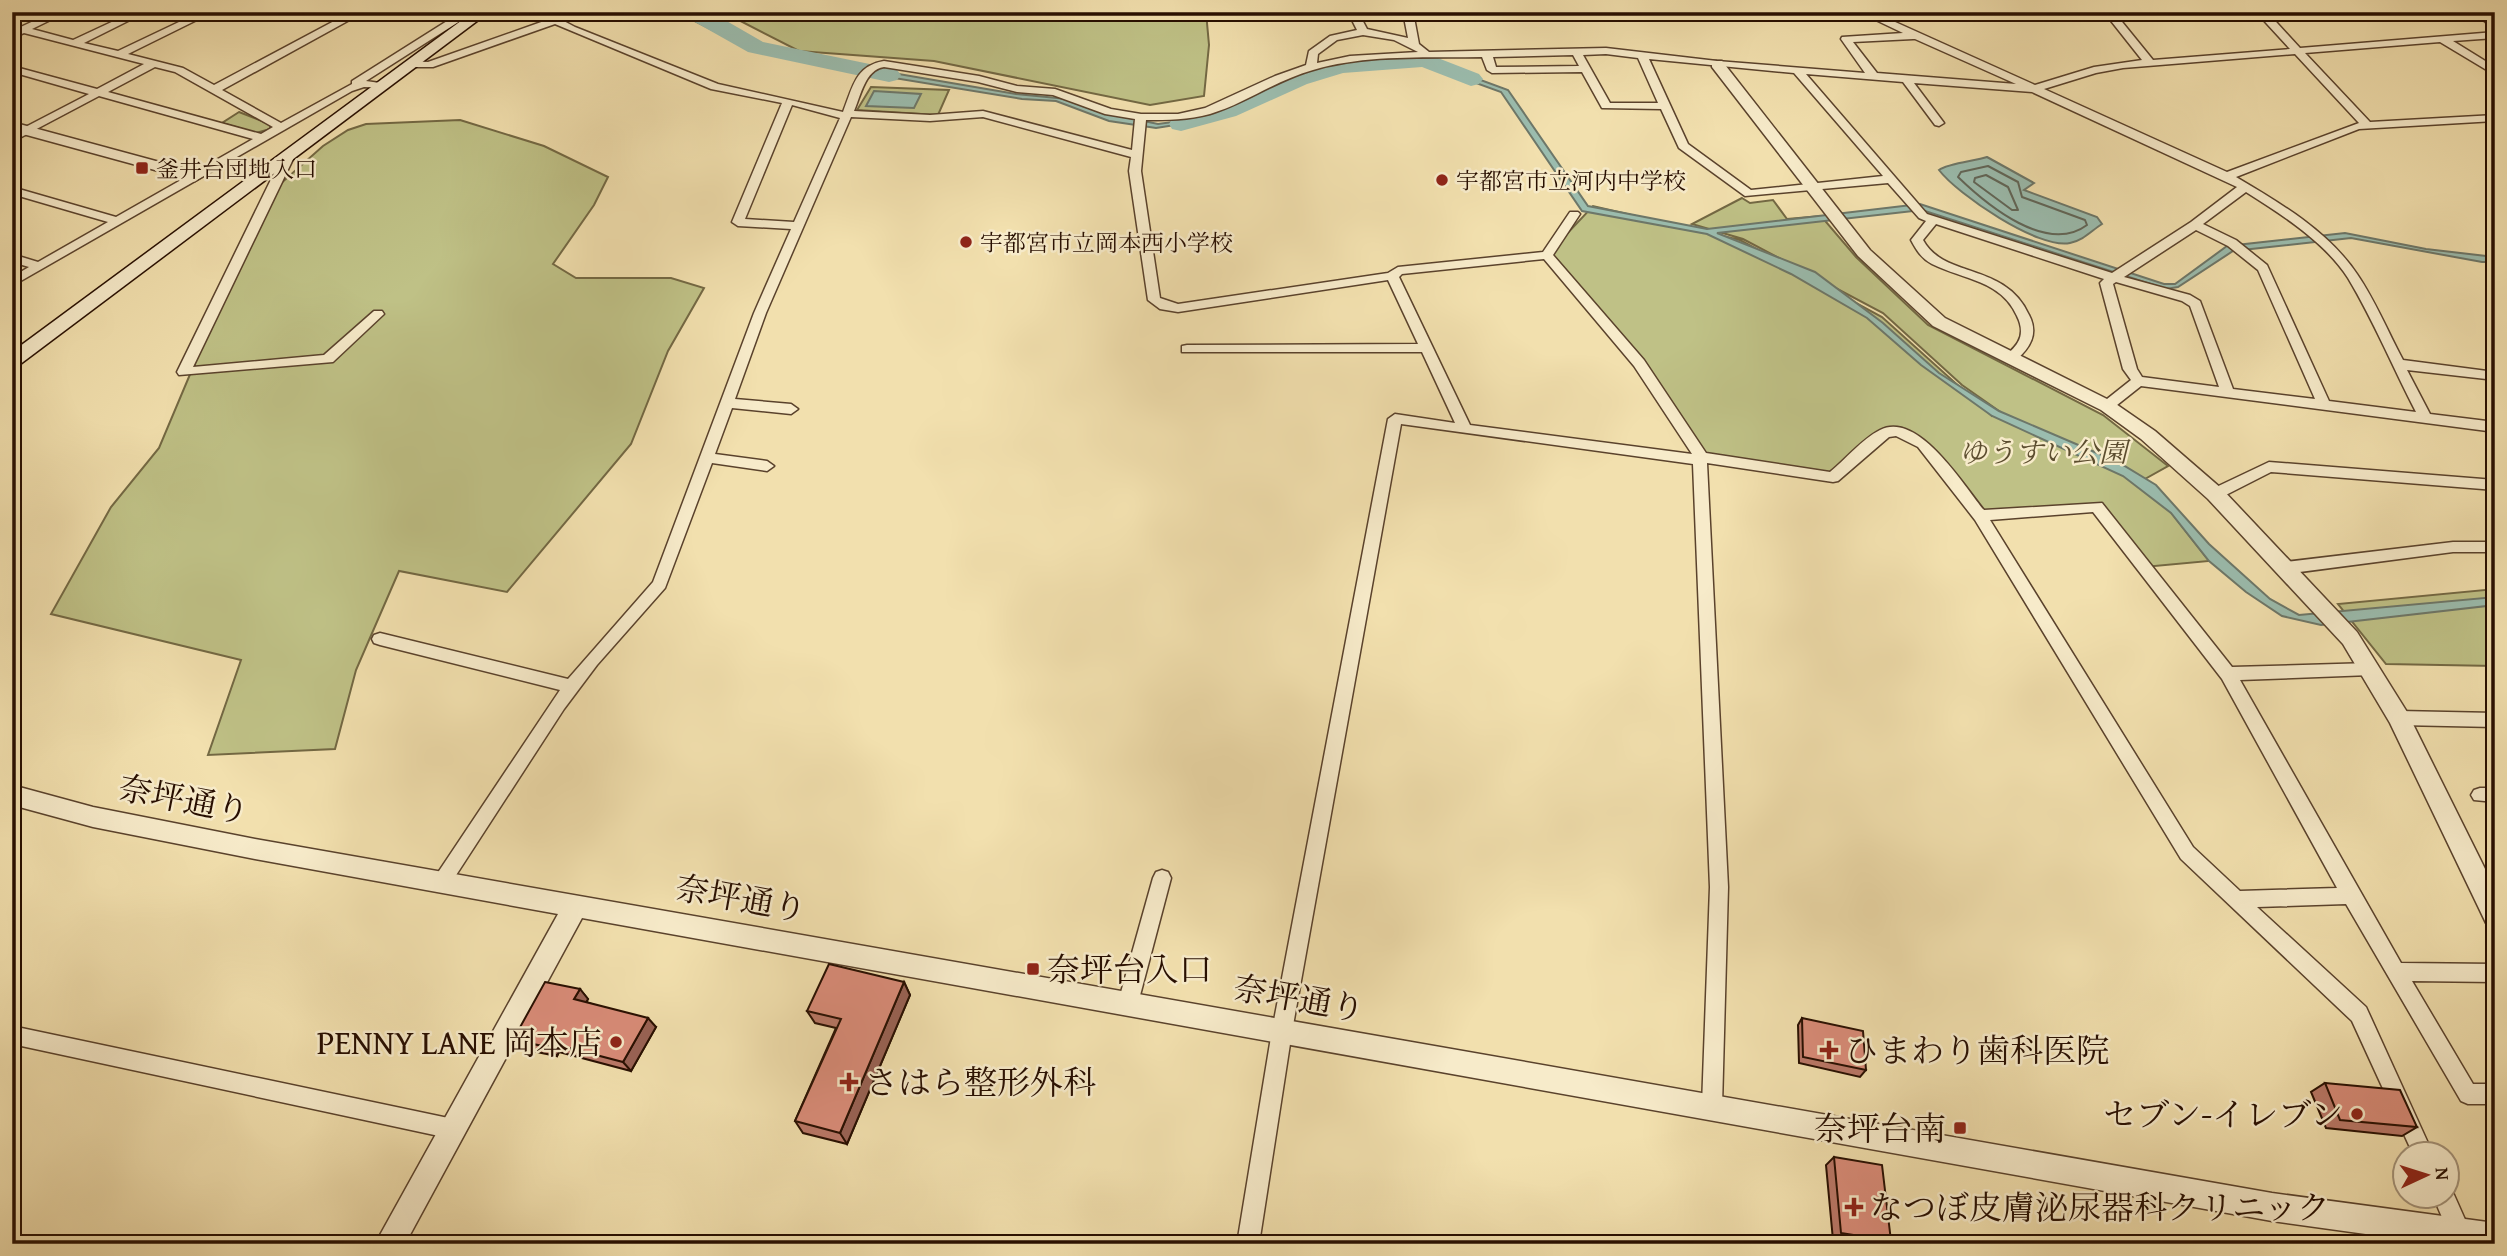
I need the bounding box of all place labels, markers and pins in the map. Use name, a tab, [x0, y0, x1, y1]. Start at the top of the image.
place label: 釜井台団地入口	[156, 152, 317, 185]
marker: 釜井台団地入口	[134, 160, 150, 176]
place label: 宇都宮市立河内中学校	[1456, 164, 1686, 197]
marker: 宇都宮市立河内中学校	[1434, 172, 1450, 188]
place label: 宇都宮市立岡本西小学校	[980, 226, 1233, 259]
marker: 宇都宮市立岡本西小学校	[958, 234, 974, 250]
place label: 奈坪台入口	[1047, 945, 1212, 993]
marker: 奈坪台入口	[1025, 961, 1041, 977]
place label: PENNY LANE 岡本店	[317, 1018, 602, 1066]
place label: ひまわり歯科医院	[1845, 1026, 2109, 1074]
marker: PENNY LANE 岡本店	[608, 1034, 624, 1050]
marker: ひまわり歯科医院	[1819, 1040, 1839, 1060]
place label: さはら整形外科	[865, 1058, 1096, 1106]
marker: さはら整形外科	[839, 1072, 859, 1092]
place label: セブン-イレブン	[2103, 1090, 2343, 1138]
place label: 奈坪台南	[1814, 1104, 1946, 1152]
marker: セブン-イレブン	[2349, 1106, 2365, 1122]
marker: 奈坪台南	[1952, 1120, 1968, 1136]
place label: なつぼ皮膚泌尿器科クリニック	[1870, 1183, 2330, 1231]
marker: なつぼ皮膚泌尿器科クリニック	[1844, 1197, 1864, 1217]

